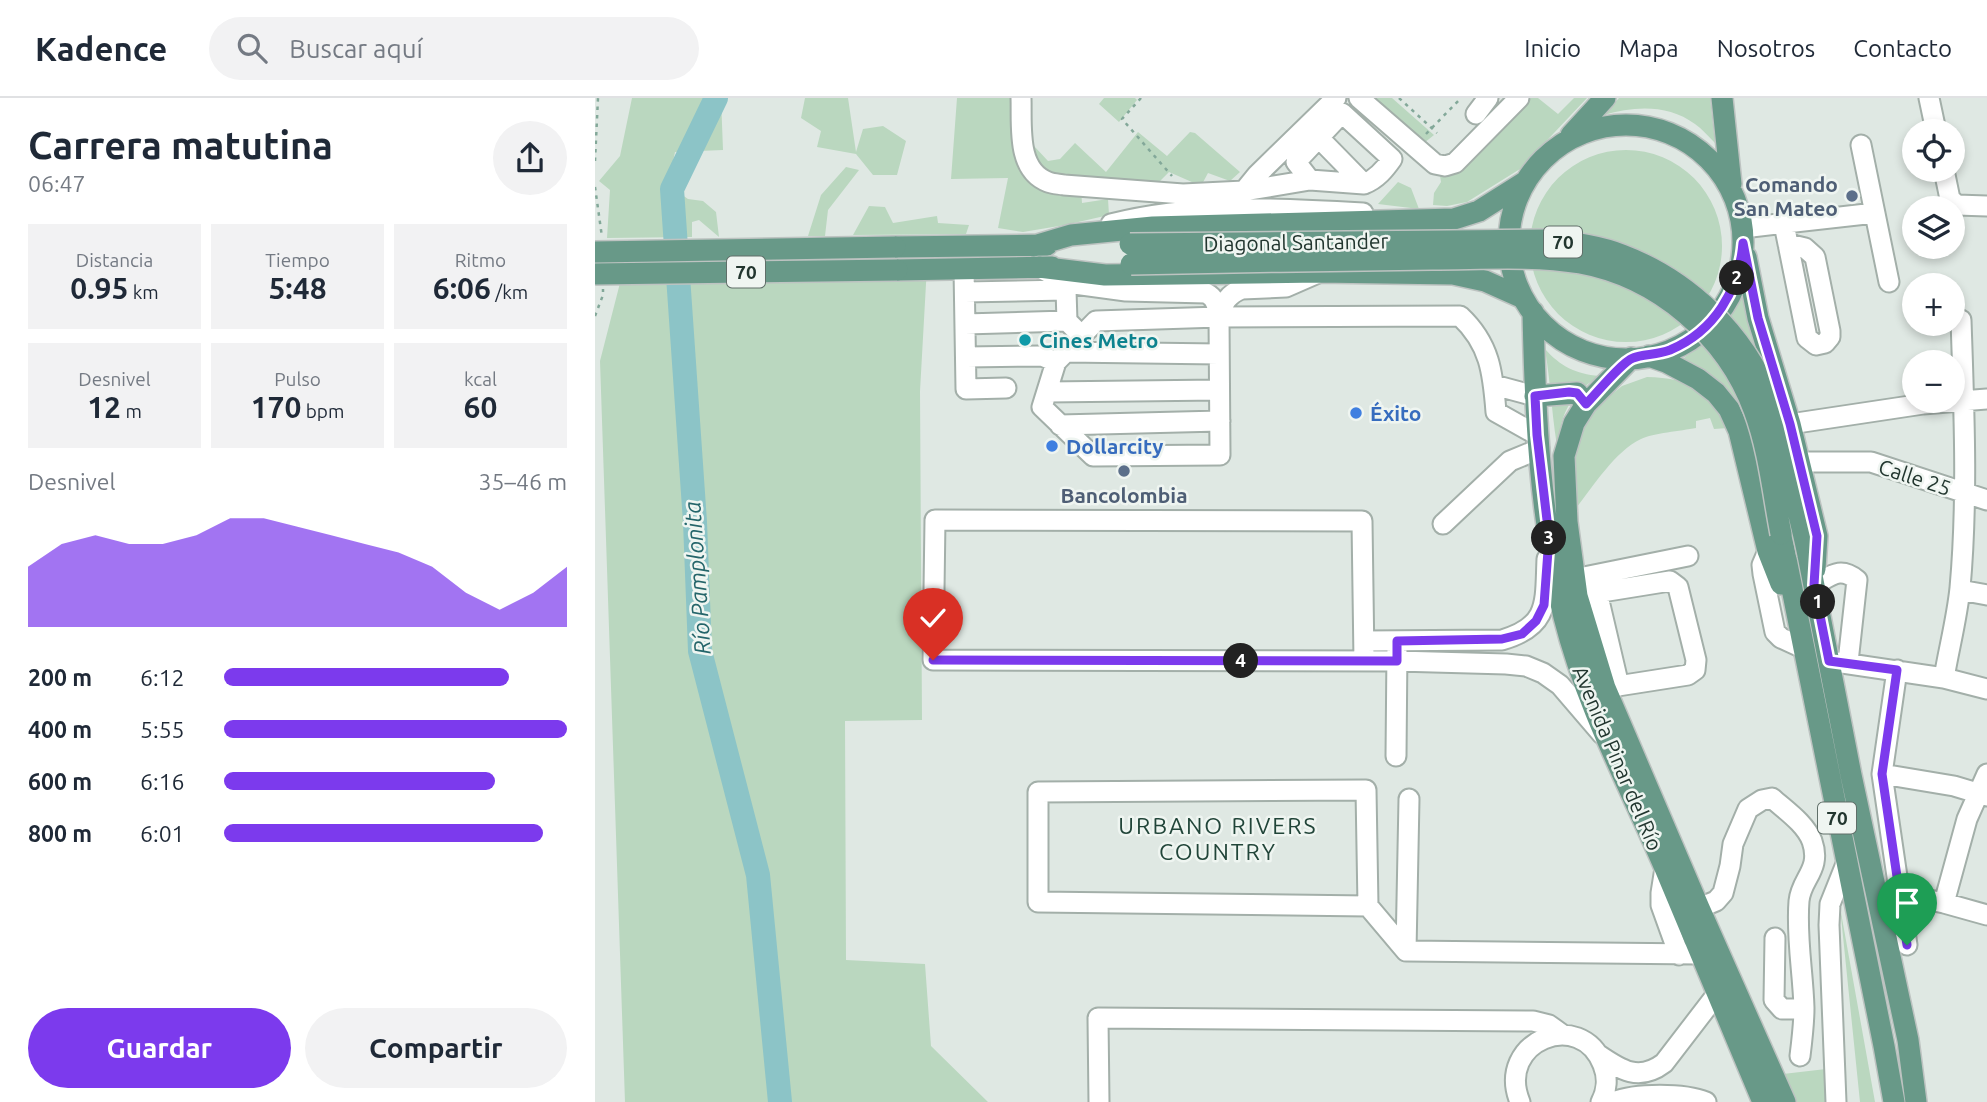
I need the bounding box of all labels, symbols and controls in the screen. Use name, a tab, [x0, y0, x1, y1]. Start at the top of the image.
search box	[209, 17, 699, 80]
icon: search	[233, 29, 271, 67]
text: Kadence	[35, 30, 167, 67]
text: Buscar aquí	[289, 34, 423, 63]
text: Inicio	[1524, 35, 1581, 62]
text: Mapa	[1619, 35, 1679, 62]
text: Nosotros	[1717, 35, 1815, 62]
text: Contacto	[1853, 35, 1952, 62]
map controls	[1902, 119, 1965, 413]
button: locate	[1902, 119, 1965, 182]
button: share	[493, 121, 567, 195]
text: Carrera matutina	[28, 124, 333, 166]
text: 06:47	[28, 171, 86, 196]
place label: Comando San Mateo	[1734, 172, 1838, 220]
marker: Comando San Mateo	[1844, 188, 1860, 204]
button: layers	[1902, 196, 1965, 259]
road number: 70	[1544, 226, 1582, 258]
street label: Diagonal Santander	[1203, 228, 1389, 256]
text: Distancia	[76, 249, 153, 271]
text: Tiempo	[265, 249, 330, 271]
text: Ritmo	[455, 249, 506, 271]
road number: 70	[727, 256, 765, 288]
pin: 2	[1719, 260, 1755, 296]
text: 2	[1731, 266, 1742, 288]
text: 0.95	[70, 271, 128, 305]
text: 5:48	[268, 271, 327, 305]
text: 6:06	[433, 271, 491, 305]
button: +	[1902, 273, 1965, 336]
text: km	[128, 281, 159, 303]
text: /km	[491, 281, 528, 303]
place label: Cines Metro	[1039, 328, 1158, 352]
marker: Cines Metro	[1017, 332, 1033, 348]
button: −	[1902, 350, 1965, 413]
text: Desnivel	[78, 368, 151, 390]
text: Pulso	[274, 368, 321, 390]
text: kcal	[464, 368, 497, 390]
text: 12	[87, 390, 121, 424]
text: 170	[251, 390, 301, 424]
text: 60	[464, 390, 497, 424]
text: m	[121, 400, 142, 422]
text: bpm	[301, 400, 344, 422]
place label: Éxito	[1370, 401, 1421, 425]
marker: Éxito	[1348, 405, 1364, 421]
place label: Dollarcity	[1066, 434, 1163, 458]
marker: Dollarcity	[1044, 438, 1060, 454]
street label: Calle 25	[1876, 454, 1954, 500]
marker: Bancolombia	[1116, 463, 1132, 479]
text: Desnivel	[28, 469, 116, 494]
text: 35–46 m	[479, 469, 567, 494]
place label: Bancolombia	[1060, 483, 1188, 507]
water label: Río Pamplonita	[679, 501, 715, 655]
pin: 3	[1531, 520, 1567, 556]
text: 3	[1543, 526, 1554, 548]
pin: 1	[1801, 584, 1835, 620]
pin	[903, 588, 963, 660]
text: 1	[1812, 590, 1823, 612]
icon: check	[914, 599, 952, 637]
pin: 4	[1223, 644, 1259, 678]
text: 4	[1235, 649, 1246, 671]
street label: Avenida Pinar del Río	[1568, 662, 1668, 854]
text: 200 m	[28, 665, 92, 690]
text: 6:12	[140, 665, 185, 690]
text: 400 m	[28, 717, 92, 742]
text: 5:55	[140, 717, 185, 742]
text: 600 m	[28, 769, 92, 794]
text: 6:16	[140, 769, 185, 794]
road number: 70	[1818, 803, 1856, 834]
district label: URBANO RIVERS COUNTRY	[1118, 813, 1318, 864]
text: 800 m	[28, 821, 92, 846]
text: 6:01	[140, 821, 185, 846]
pin	[1877, 873, 1937, 945]
icon: arrive	[1888, 884, 1926, 922]
button: Guardar	[28, 1008, 291, 1088]
button: Compartir	[305, 1008, 567, 1088]

